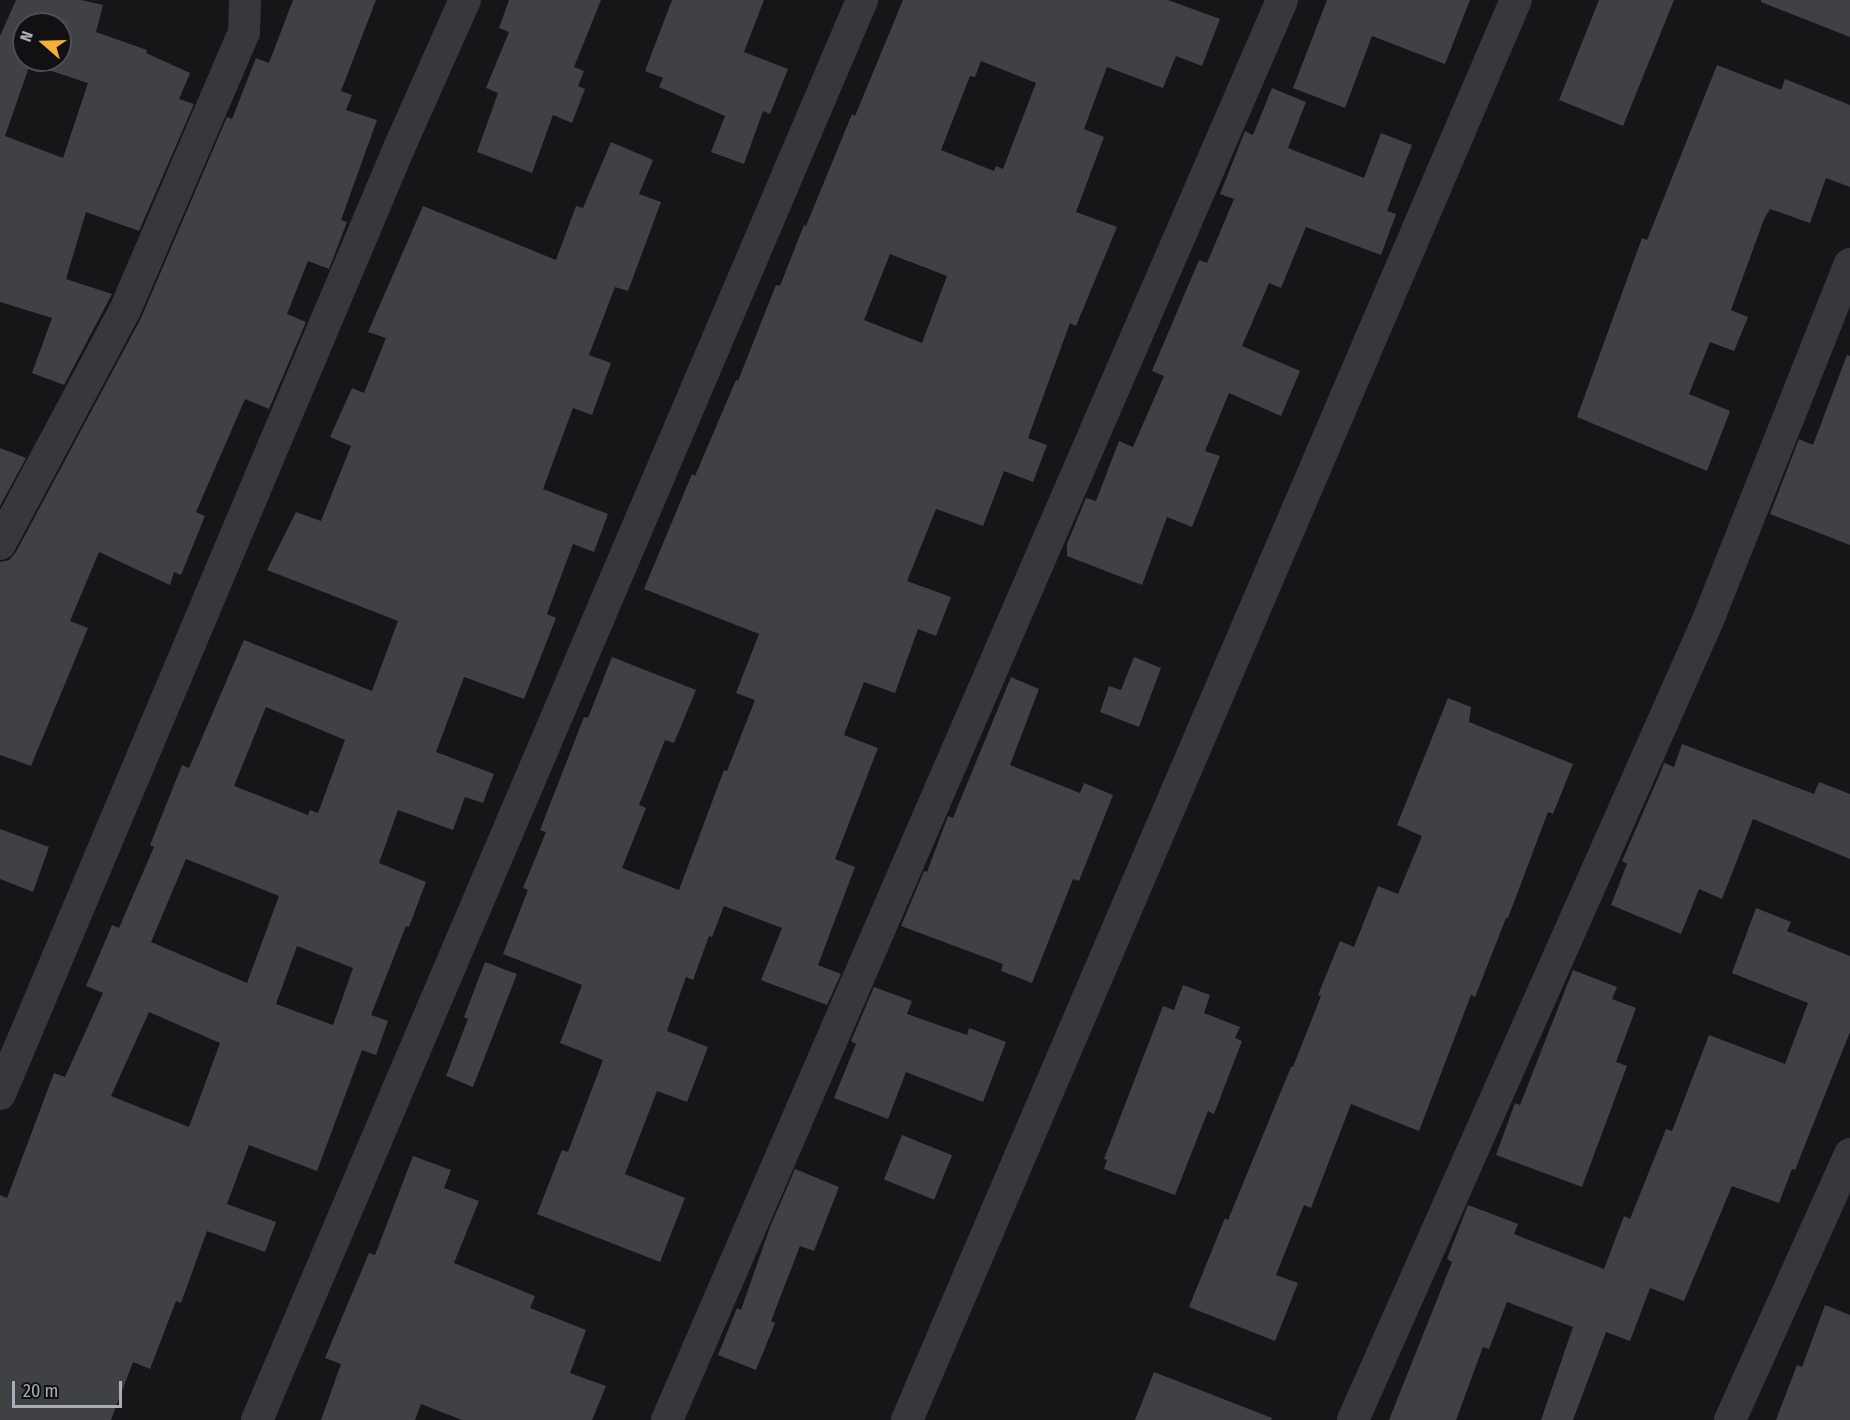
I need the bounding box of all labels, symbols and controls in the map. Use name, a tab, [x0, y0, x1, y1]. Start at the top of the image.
north arrow	[12, 12, 72, 72]
text: N	[16, 29, 37, 44]
scale bar	[15, 1369, 124, 1407]
text: 20 m	[23, 1380, 58, 1402]

